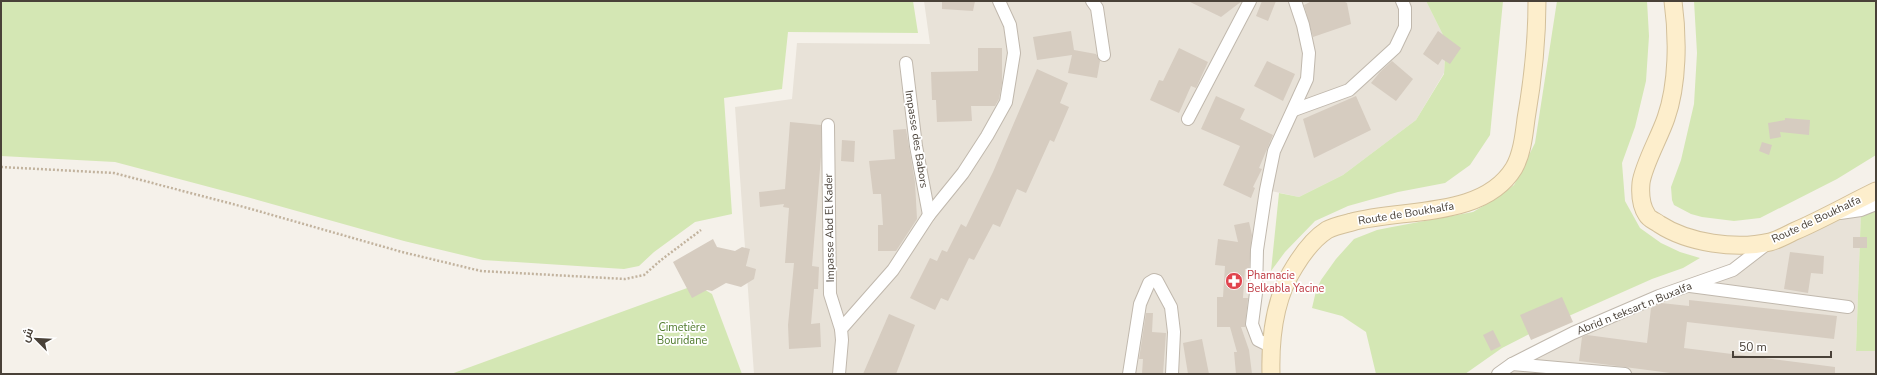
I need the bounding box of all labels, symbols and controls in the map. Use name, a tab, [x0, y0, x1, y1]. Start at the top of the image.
street label: Impasse des Babors	[901, 89, 932, 189]
street label: Impasse Abd El Kader	[821, 173, 838, 283]
street label: Route de Boukhalfa	[1769, 192, 1863, 247]
street label: Route de Boukhalfa	[1357, 198, 1455, 228]
place label: Phamacie Belkabla Yacine	[1247, 268, 1325, 296]
pharmacy icon: Phamacie Belkabla Yacine	[1224, 271, 1244, 291]
street label: Abrid n teksart n Buxalfa	[1574, 278, 1694, 338]
north arrow	[16, 319, 56, 359]
park label: Cimetière Bouridane	[657, 320, 707, 348]
text: ش	[18, 326, 37, 345]
scale bar	[1733, 333, 1831, 359]
text: 50 m	[1739, 339, 1767, 355]

